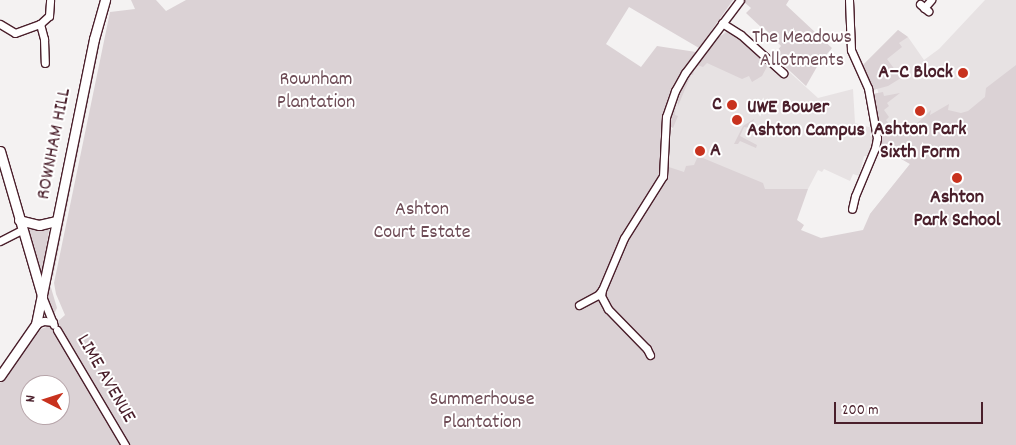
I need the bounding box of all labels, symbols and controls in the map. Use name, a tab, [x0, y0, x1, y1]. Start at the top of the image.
park label: The Meadows Allotments	[752, 26, 852, 73]
place label: A–C Block	[878, 61, 953, 85]
marker: A–C Block	[957, 67, 969, 79]
park label: Rownham Plantation	[277, 69, 355, 116]
street label: ROWNHAM HILL	[32, 86, 78, 202]
place label: C	[712, 93, 722, 117]
place label: UWE Bower Ashton Campus	[747, 96, 865, 143]
marker: C	[726, 99, 738, 111]
marker: Ashton Park Sixth Form	[914, 105, 926, 117]
marker: UWE Bower Ashton Campus	[731, 114, 743, 126]
place label: Ashton Park Sixth Form	[874, 119, 966, 166]
place label: A	[710, 139, 721, 163]
marker: A	[694, 145, 706, 157]
marker: Ashton Park School	[951, 172, 963, 184]
place label: Ashton Park School	[913, 186, 1001, 233]
park label: Ashton Court Estate	[373, 199, 471, 246]
street label: LIME AVENUE	[70, 331, 140, 427]
north arrow	[20, 375, 70, 425]
park label: Summerhouse Plantation	[429, 389, 535, 436]
scale bar	[836, 392, 985, 424]
text: N	[21, 394, 41, 403]
text: 200 m	[842, 400, 879, 422]

